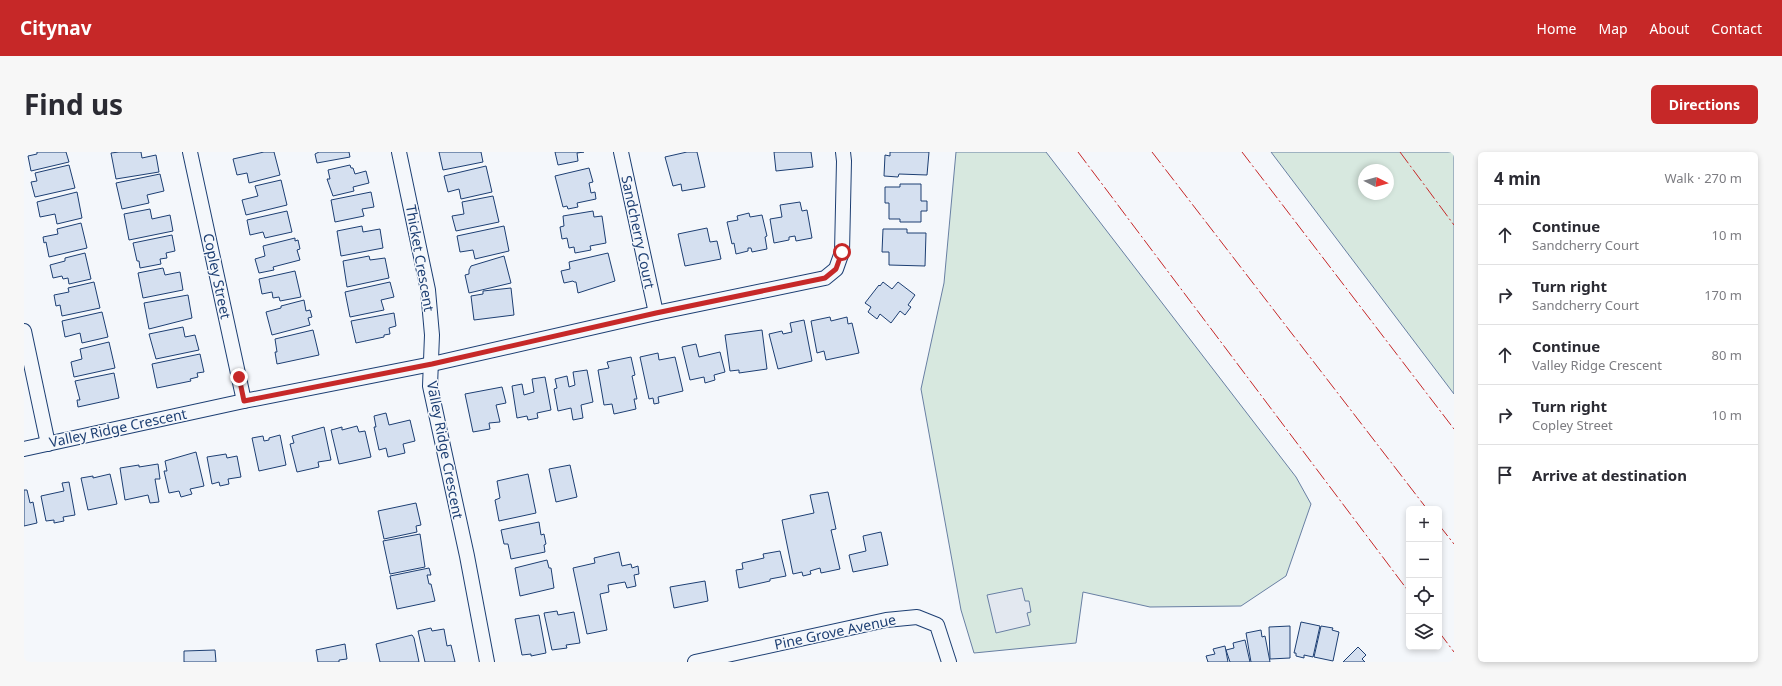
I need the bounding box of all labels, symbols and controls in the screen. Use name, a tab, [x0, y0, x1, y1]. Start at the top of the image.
text: Citynav	[20, 15, 92, 41]
text: Home	[1537, 19, 1576, 38]
text: Map	[1598, 19, 1628, 38]
text: About	[1650, 19, 1689, 38]
text: Contact	[1711, 19, 1762, 38]
text: Find us	[24, 85, 123, 123]
button: Directions	[1651, 85, 1758, 124]
north arrow	[1358, 164, 1394, 200]
text: 4 min	[1494, 167, 1541, 190]
text: Walk · 270 m	[1664, 169, 1742, 187]
street label: Sandcherry Court	[617, 174, 660, 290]
street label: Thicket Crescent	[402, 203, 439, 313]
text: Continue	[1532, 216, 1600, 236]
icon: ahead	[1494, 224, 1516, 246]
text: 10 m	[1712, 226, 1742, 244]
street label: Copley Street	[199, 231, 236, 320]
text: Sandcherry Court	[1532, 236, 1639, 254]
route start	[833, 243, 851, 261]
text: Turn right	[1532, 276, 1607, 296]
icon: right	[1494, 284, 1516, 306]
text: 170 m	[1704, 286, 1742, 304]
text: Sandcherry Court	[1532, 296, 1639, 314]
text: Continue	[1532, 336, 1600, 356]
icon: ahead	[1494, 344, 1516, 366]
text: 80 m	[1712, 346, 1742, 364]
text: Valley Ridge Crescent	[1532, 356, 1662, 374]
route end	[230, 368, 248, 386]
street label: Valley Ridge Crescent	[423, 379, 468, 520]
text: Turn right	[1532, 396, 1607, 416]
street label: Valley Ridge Crescent	[47, 404, 188, 451]
icon: right	[1494, 404, 1516, 426]
text: 10 m	[1712, 406, 1742, 424]
text: Copley Street	[1532, 416, 1613, 434]
icon: arrive	[1494, 464, 1516, 486]
text: Arrive at destination	[1532, 465, 1687, 485]
map controls	[1406, 506, 1442, 650]
button: +	[1406, 506, 1442, 542]
button: −	[1406, 542, 1442, 578]
button: locate	[1406, 578, 1442, 614]
street label: Pine Grove Avenue	[772, 609, 898, 654]
button: layers	[1406, 614, 1442, 650]

